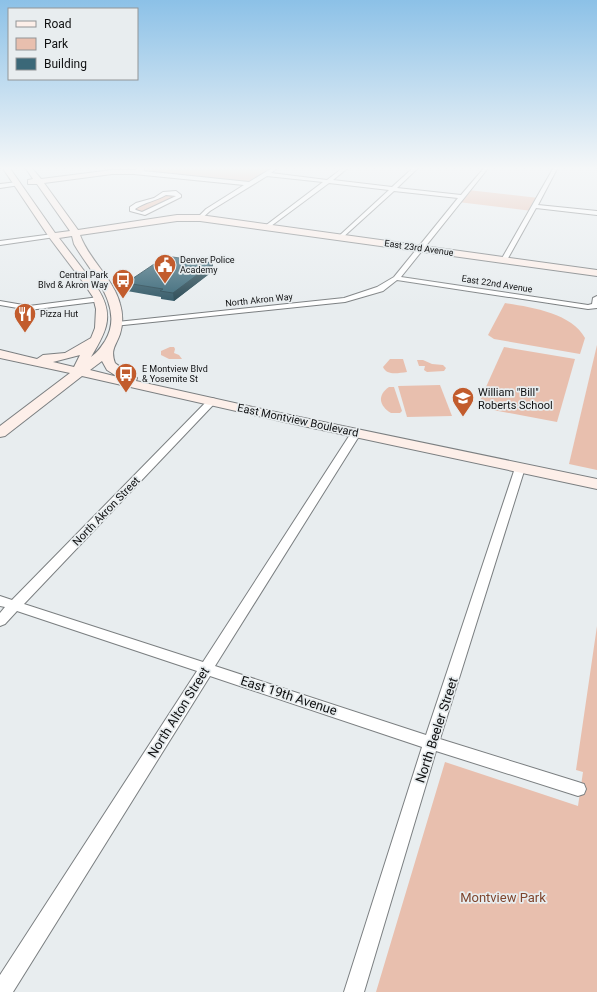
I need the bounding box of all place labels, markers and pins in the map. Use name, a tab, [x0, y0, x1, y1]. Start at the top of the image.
public building icon: Denver Police Academy	[152, 252, 178, 285]
place label: Denver Police Academy	[180, 255, 235, 275]
bus stop icon: Central Park Blvd & Akron Way	[110, 267, 136, 300]
place label: Central Park Blvd & Akron Way	[38, 270, 109, 290]
restaurant icon: Pizza Hut	[12, 301, 38, 334]
place label: Pizza Hut	[40, 309, 78, 319]
bus stop icon: E Montview Blvd & Yosemite St	[113, 361, 139, 394]
place label: E Montview Blvd & Yosemite St	[142, 364, 208, 384]
school or university icon: William "Bill" Roberts School	[450, 385, 476, 418]
place label: William "Bill" Roberts School	[478, 386, 553, 412]

